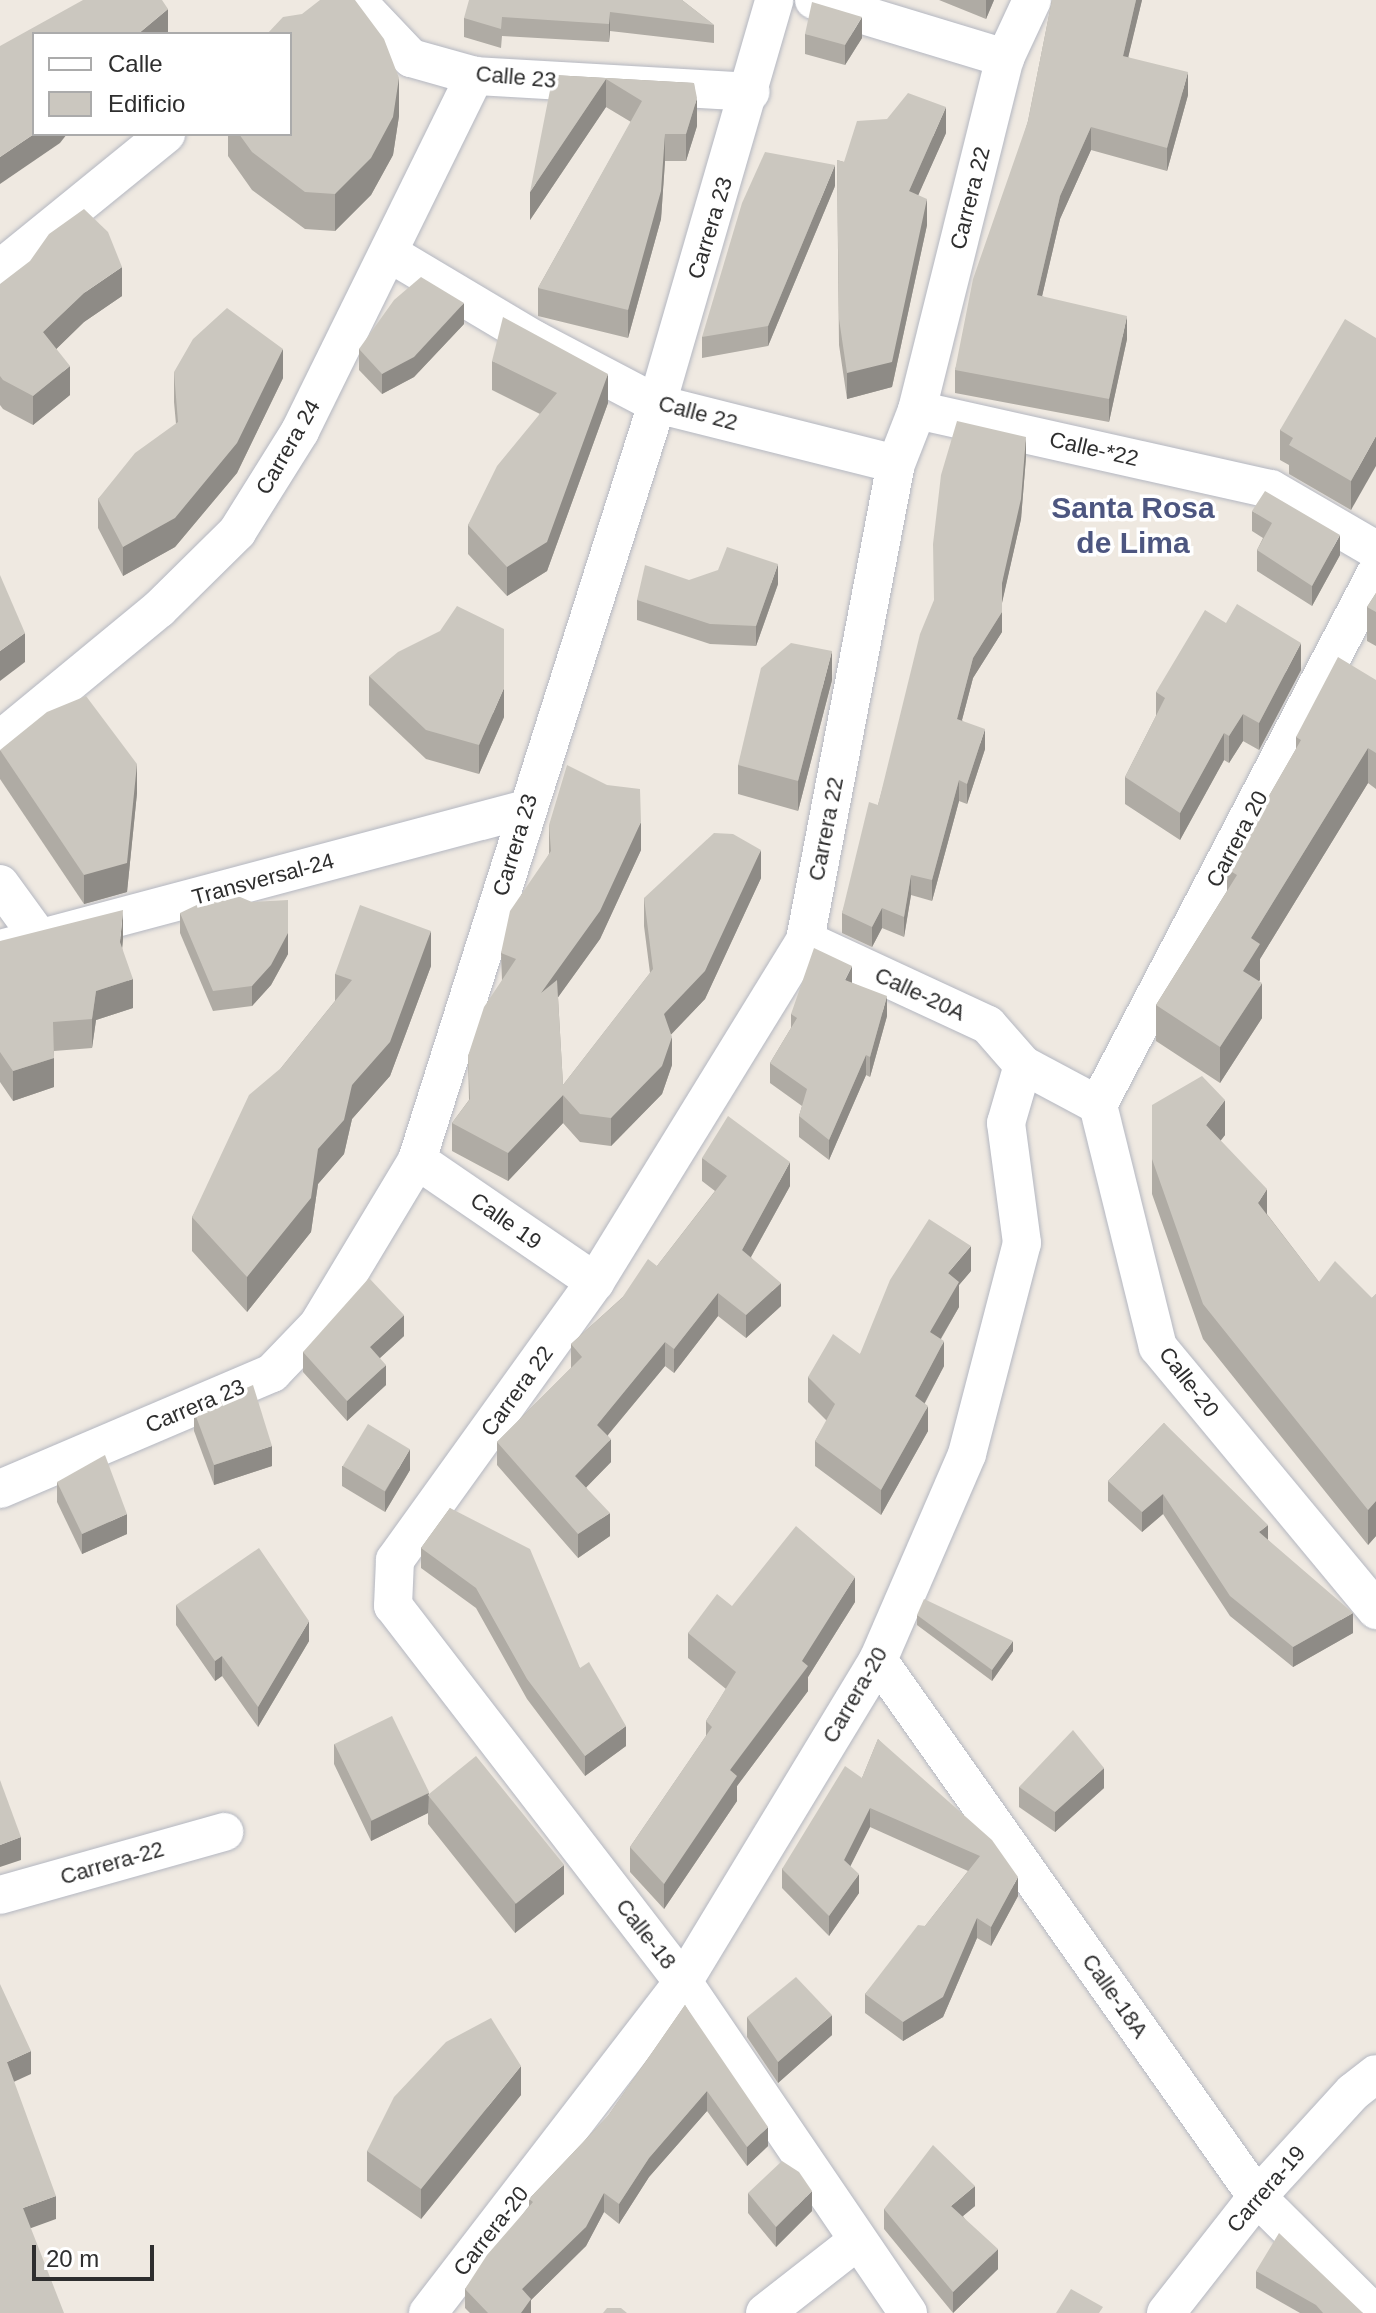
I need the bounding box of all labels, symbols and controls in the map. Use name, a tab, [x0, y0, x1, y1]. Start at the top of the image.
legend	[32, 32, 292, 136]
text: Calle	[108, 50, 163, 77]
street label: Calle 23	[475, 60, 557, 94]
text: Edificio	[108, 90, 185, 117]
street label: Carrera 22	[944, 144, 996, 252]
street label: Carrera 23	[682, 174, 738, 282]
street label: Calle 22	[656, 390, 740, 436]
street label: Carrera 24	[250, 395, 326, 499]
street label: Calle-*22	[1047, 426, 1141, 472]
district label: Santa Rosa de Lima	[1051, 490, 1215, 560]
street label: Carrera 22	[803, 775, 849, 883]
street label: Carrera 20	[1201, 786, 1273, 892]
street label: Carrera 23	[487, 791, 543, 899]
street label: Transversal-24	[189, 847, 337, 911]
street label: Calle-20A	[871, 962, 969, 1026]
street label: Calle 19	[465, 1187, 547, 1255]
street label: Carrera 22	[475, 1341, 559, 1441]
street label: Calle-20	[1153, 1342, 1225, 1422]
street label: Carrera 23	[141, 1373, 249, 1439]
street label: Carrera-20	[817, 1642, 893, 1748]
street label: Carrera-22	[57, 1836, 167, 1890]
street label: Calle-18	[610, 1894, 682, 1974]
street label: Calle-18A	[1076, 1949, 1154, 2043]
street label: Carrera-19	[1221, 2140, 1311, 2238]
street label: Carrera-20	[448, 2181, 534, 2281]
scale bar	[36, 2229, 158, 2279]
text: 20 m	[46, 2245, 99, 2272]

